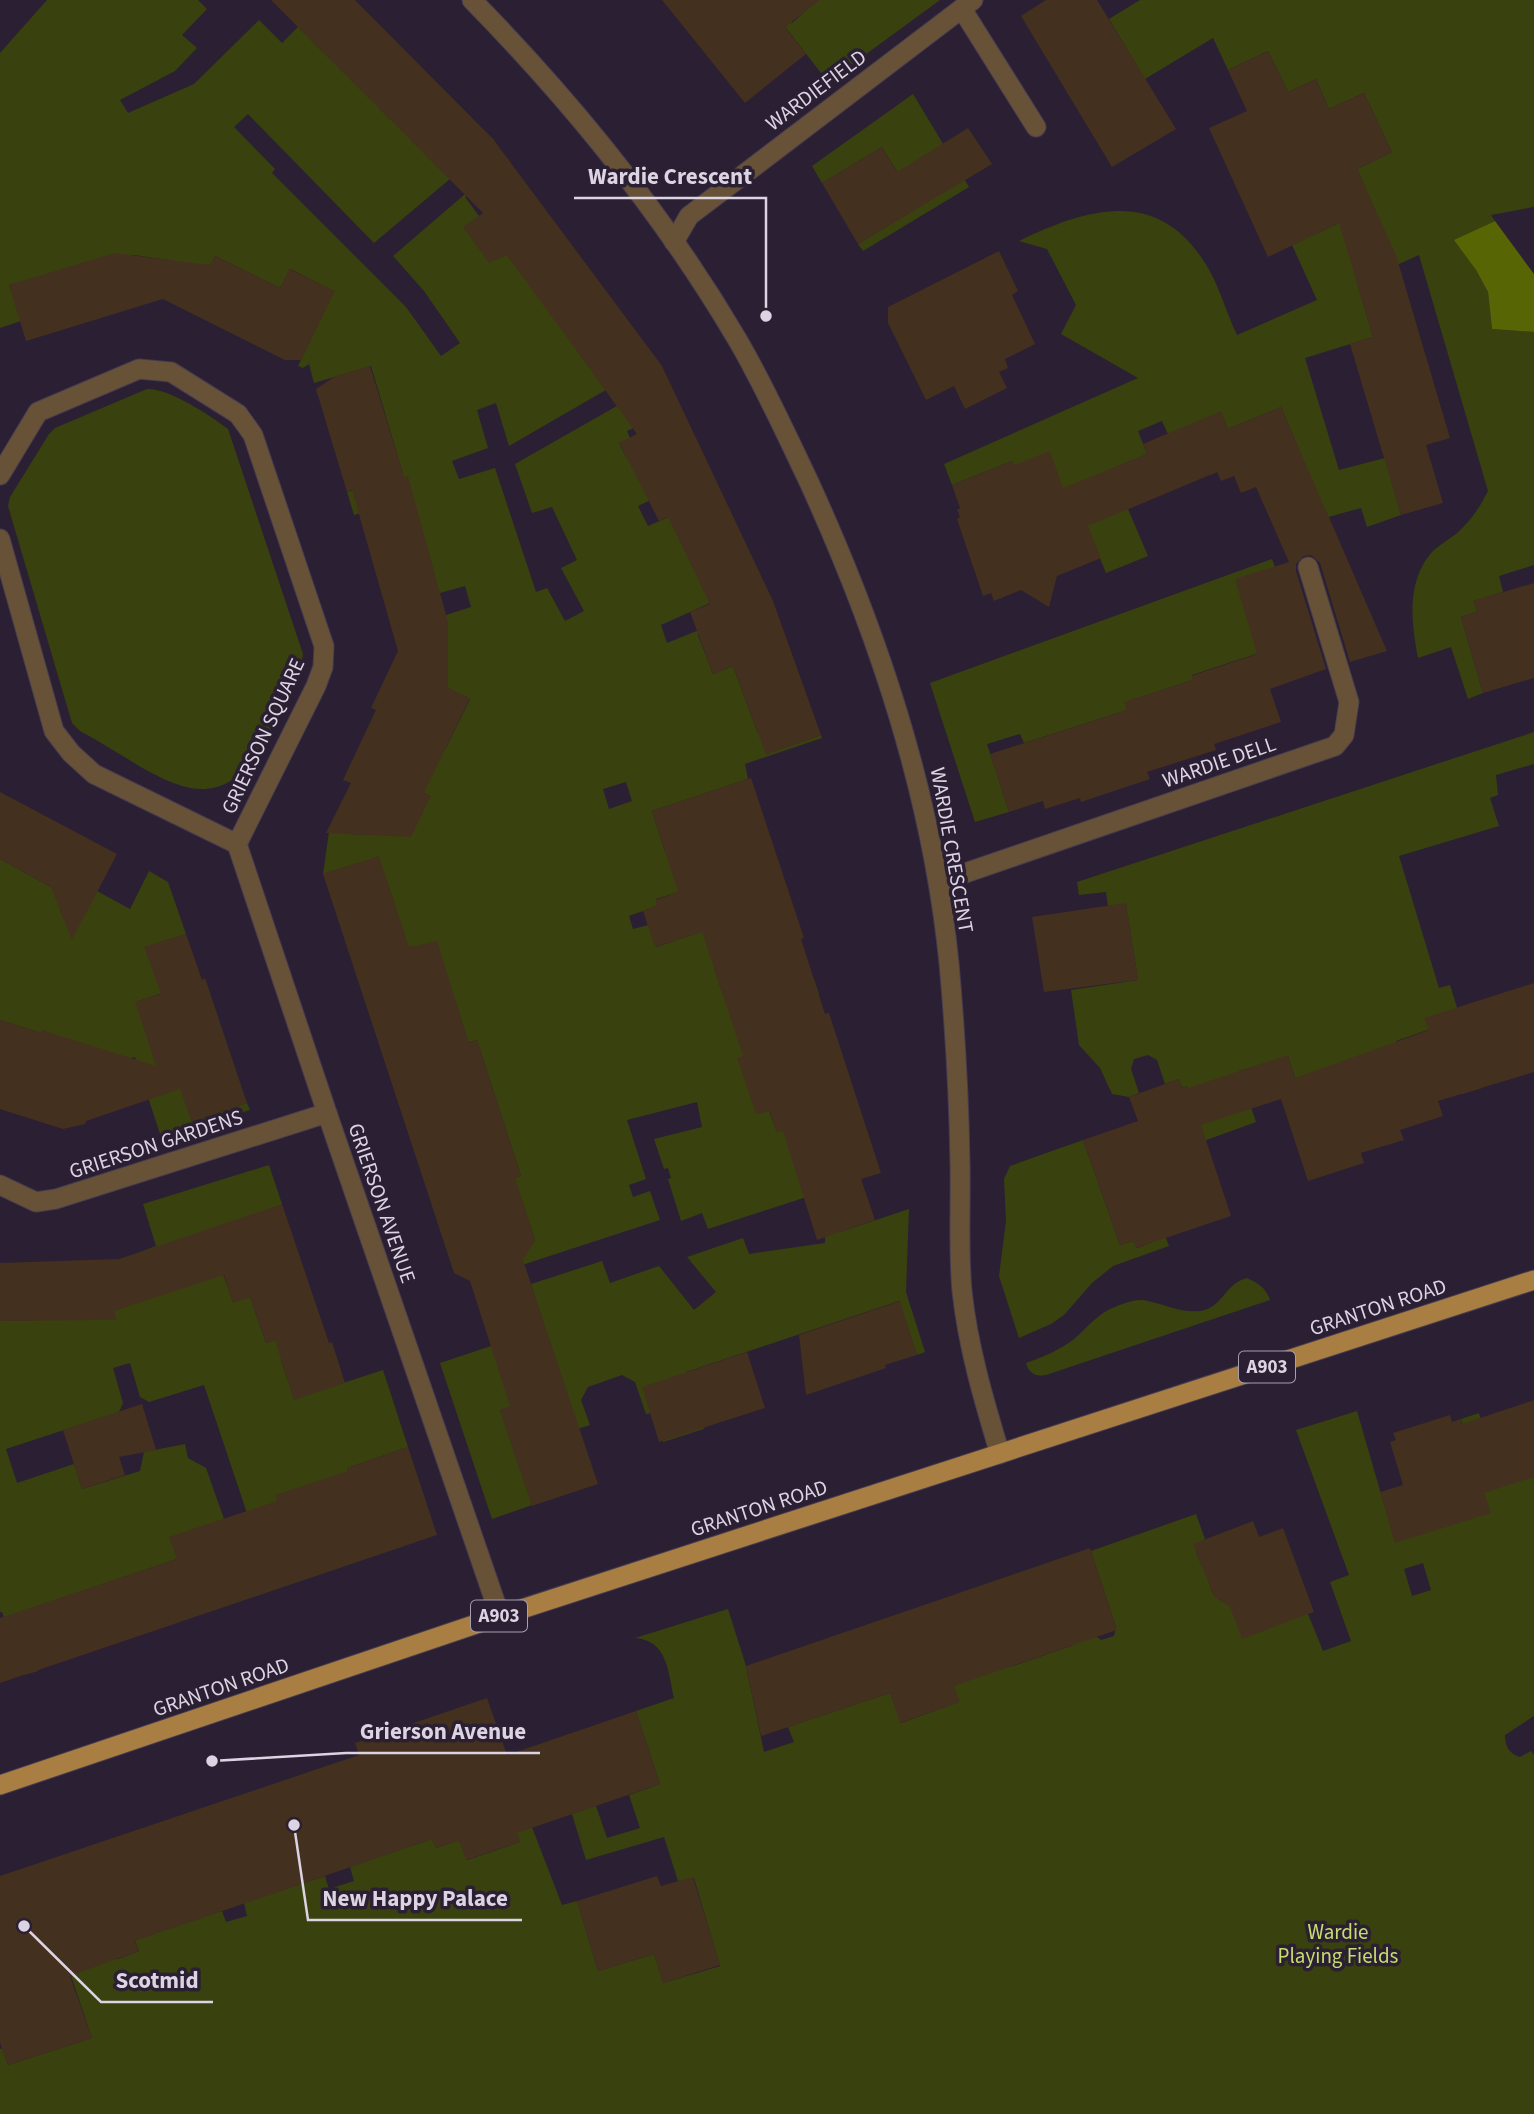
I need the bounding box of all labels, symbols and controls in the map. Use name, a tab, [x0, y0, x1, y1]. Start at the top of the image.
street label: WARDIEFIELD	[759, 42, 873, 138]
callout: Wardie Crescent	[574, 154, 766, 198]
text: Wardie Crescent	[588, 160, 752, 193]
street label: GRIERSON SQUARE	[214, 653, 312, 819]
street label: WARDIE DELL	[1158, 729, 1280, 795]
street label: WARDIE CRESCENT	[923, 765, 981, 935]
street label: GRIERSON GARDENS	[65, 1102, 247, 1186]
street label: GRIERSON AVENUE	[341, 1119, 423, 1287]
street label: GRANTON ROAD	[1306, 1271, 1450, 1343]
road number: A903	[1239, 1352, 1295, 1382]
street label: GRANTON ROAD	[687, 1472, 831, 1544]
road number: A903	[471, 1600, 527, 1632]
street label: GRANTON ROAD	[149, 1650, 293, 1724]
callout: Grierson Avenue	[346, 1709, 540, 1753]
text: Grierson Avenue	[360, 1715, 526, 1748]
callout: New Happy Palace	[308, 1876, 522, 1920]
text: New Happy Palace	[322, 1882, 508, 1915]
park label: Wardie Playing Fields	[1278, 1917, 1399, 1971]
callout: Scotmid	[101, 1958, 213, 2002]
text: Scotmid	[115, 1964, 199, 1997]

